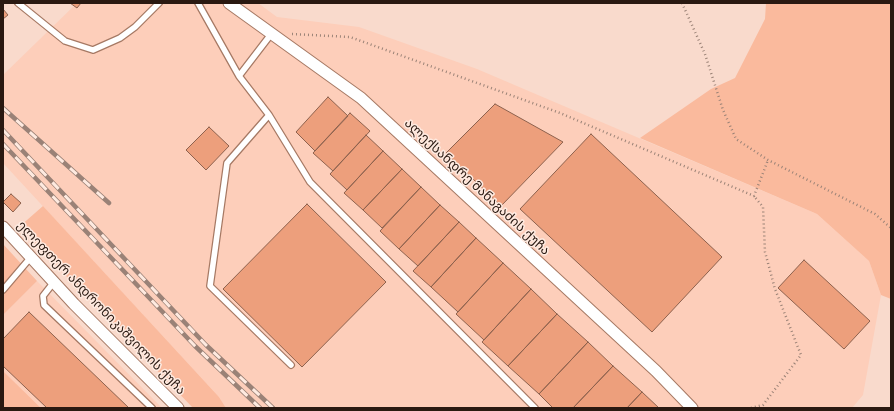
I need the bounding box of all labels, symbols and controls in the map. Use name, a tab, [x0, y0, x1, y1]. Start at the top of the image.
street label: ალექსანდრე მანაგაძის ქუჩა	[401, 115, 553, 259]
street label: ელეფთერ ანდრონიკაშვილის ქუჩა	[14, 218, 188, 398]

